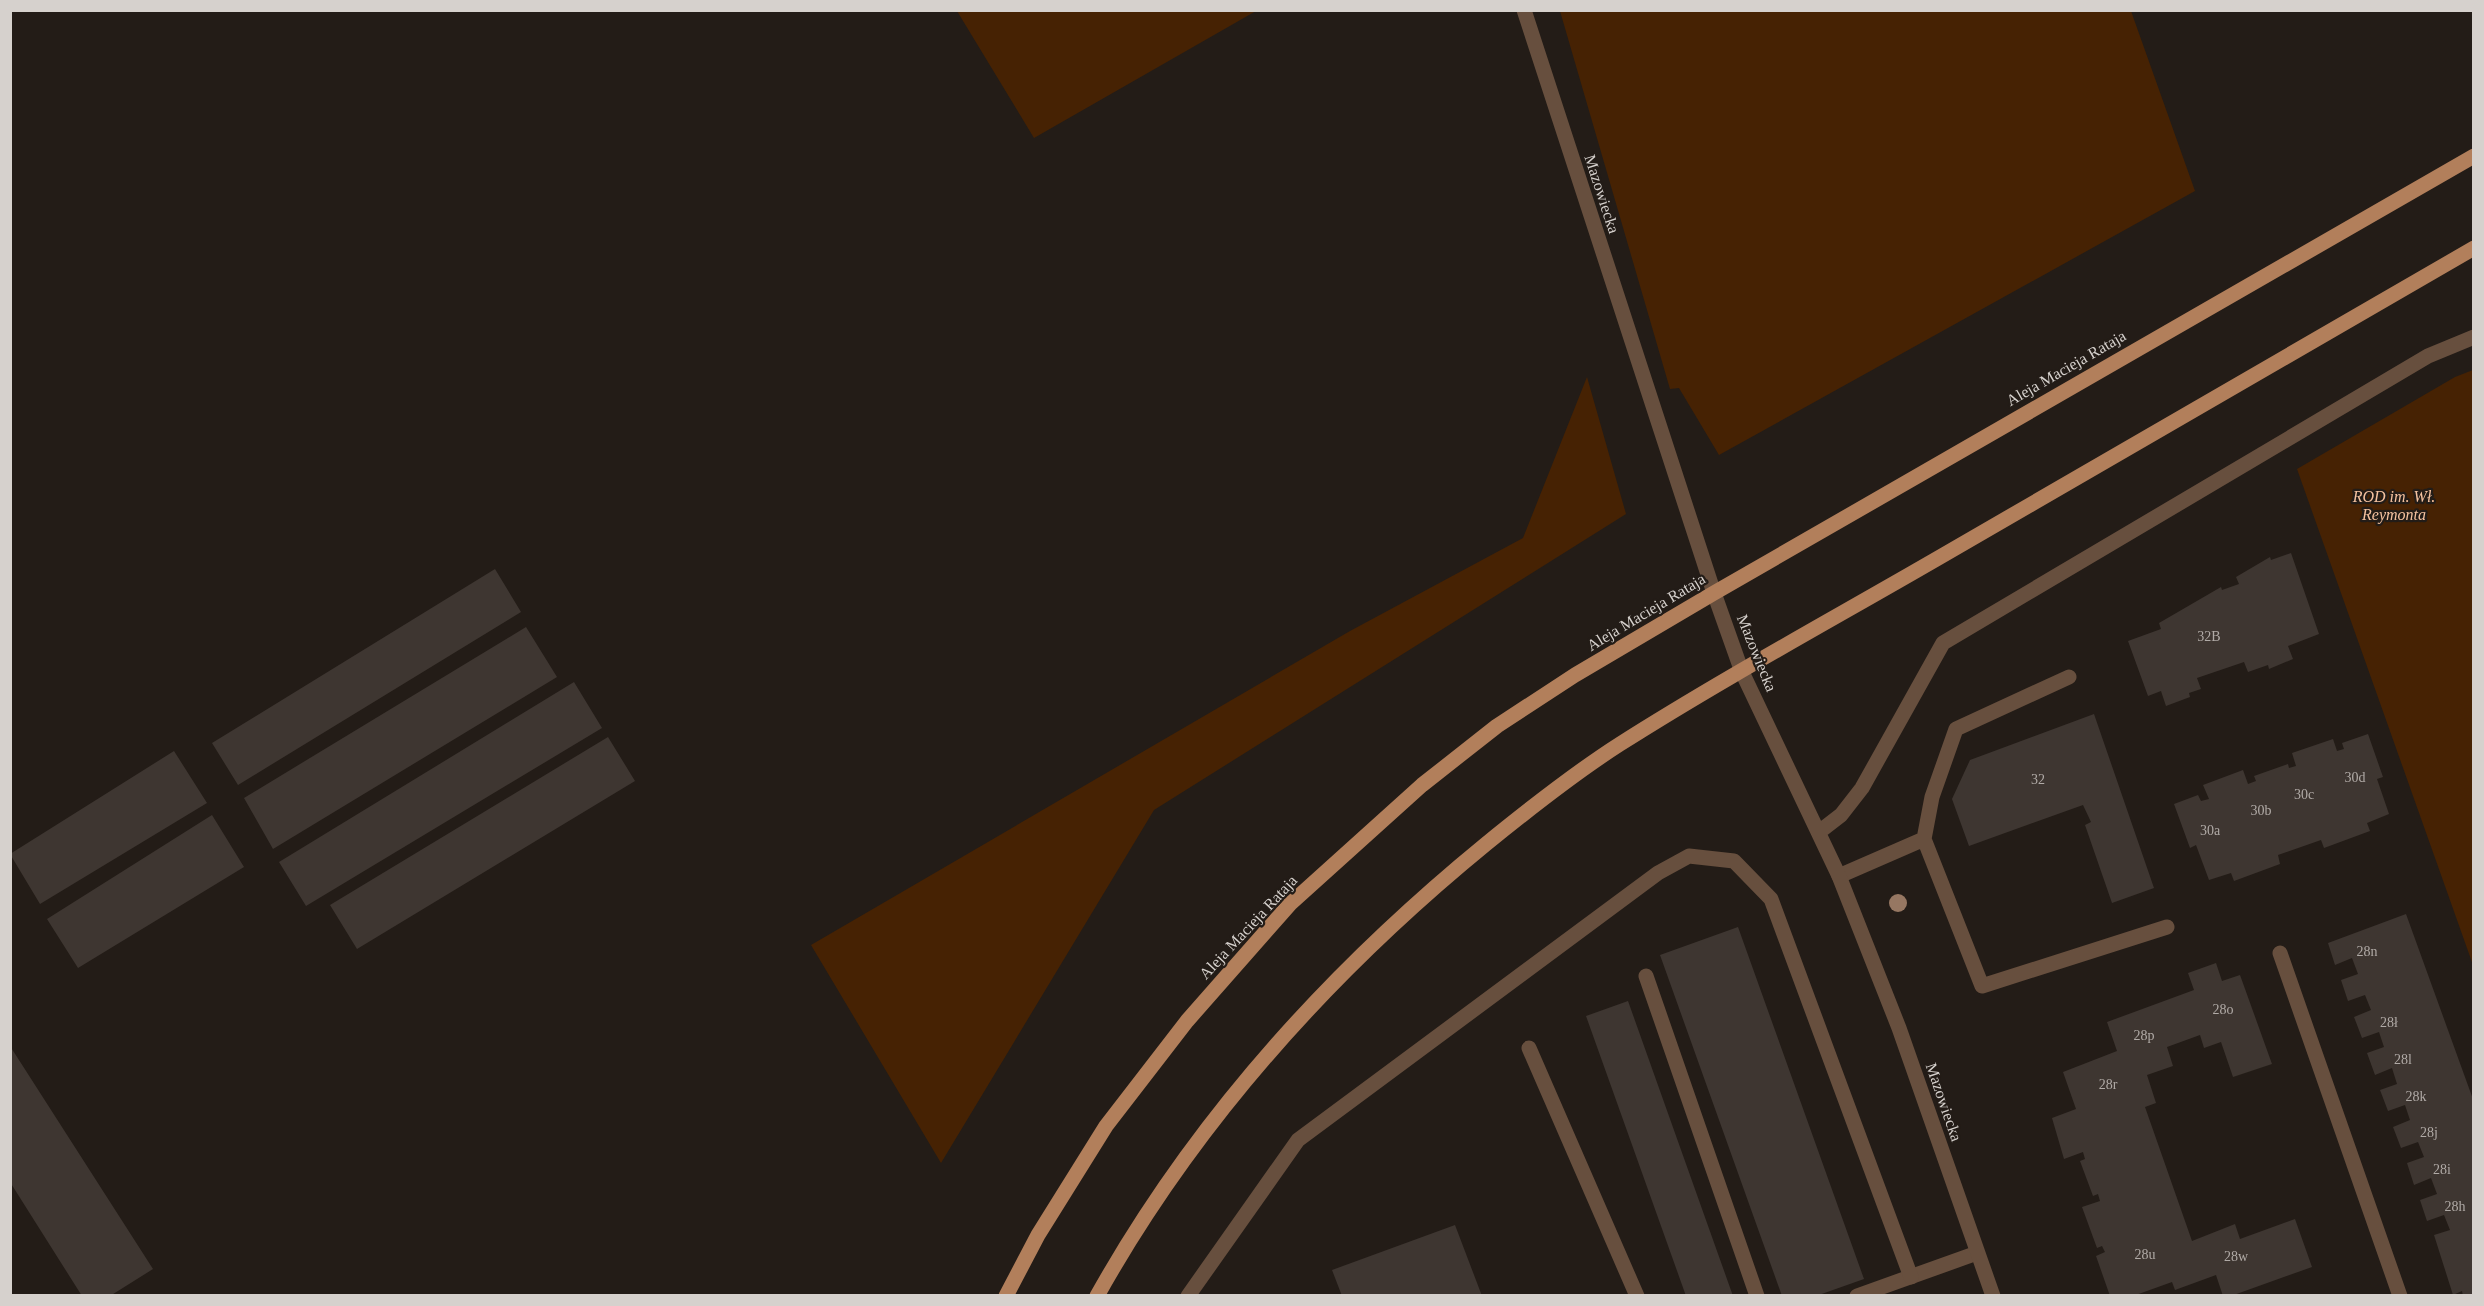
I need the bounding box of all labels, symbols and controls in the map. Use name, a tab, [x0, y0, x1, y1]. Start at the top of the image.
street label: Mazowiecka	[1581, 153, 1623, 235]
street label: Aleja Macieja Rataja	[2003, 327, 2129, 410]
park label: ROD im. Wł. Reymonta	[2352, 488, 2435, 524]
street label: Aleja Macieja Rataja	[1584, 570, 1709, 655]
street label: Mazowiecka	[1734, 612, 1780, 694]
house number: 32B	[2197, 629, 2221, 644]
house number: 30d	[2345, 770, 2366, 785]
house number: 32	[2031, 772, 2045, 787]
house number: 30c	[2294, 787, 2314, 802]
house number: 30b	[2251, 803, 2272, 818]
house number: 30a	[2200, 823, 2221, 838]
street label: Aleja Macieja Rataja	[1196, 872, 1301, 983]
house number: 28n	[2357, 944, 2378, 959]
house number: 28o	[2213, 1002, 2234, 1017]
house number: 28ł	[2380, 1015, 2398, 1030]
house number: 28p	[2134, 1028, 2155, 1043]
house number: 28l	[2394, 1052, 2412, 1067]
street label: Mazowiecka	[1923, 1061, 1965, 1143]
house number: 28r	[2099, 1077, 2118, 1092]
house number: 28k	[2406, 1089, 2427, 1104]
house number: 28j	[2420, 1125, 2438, 1140]
house number: 28i	[2433, 1162, 2451, 1177]
house number: 28h	[2445, 1199, 2466, 1214]
house number: 28u	[2135, 1247, 2156, 1262]
house number: 28w	[2224, 1249, 2249, 1264]

